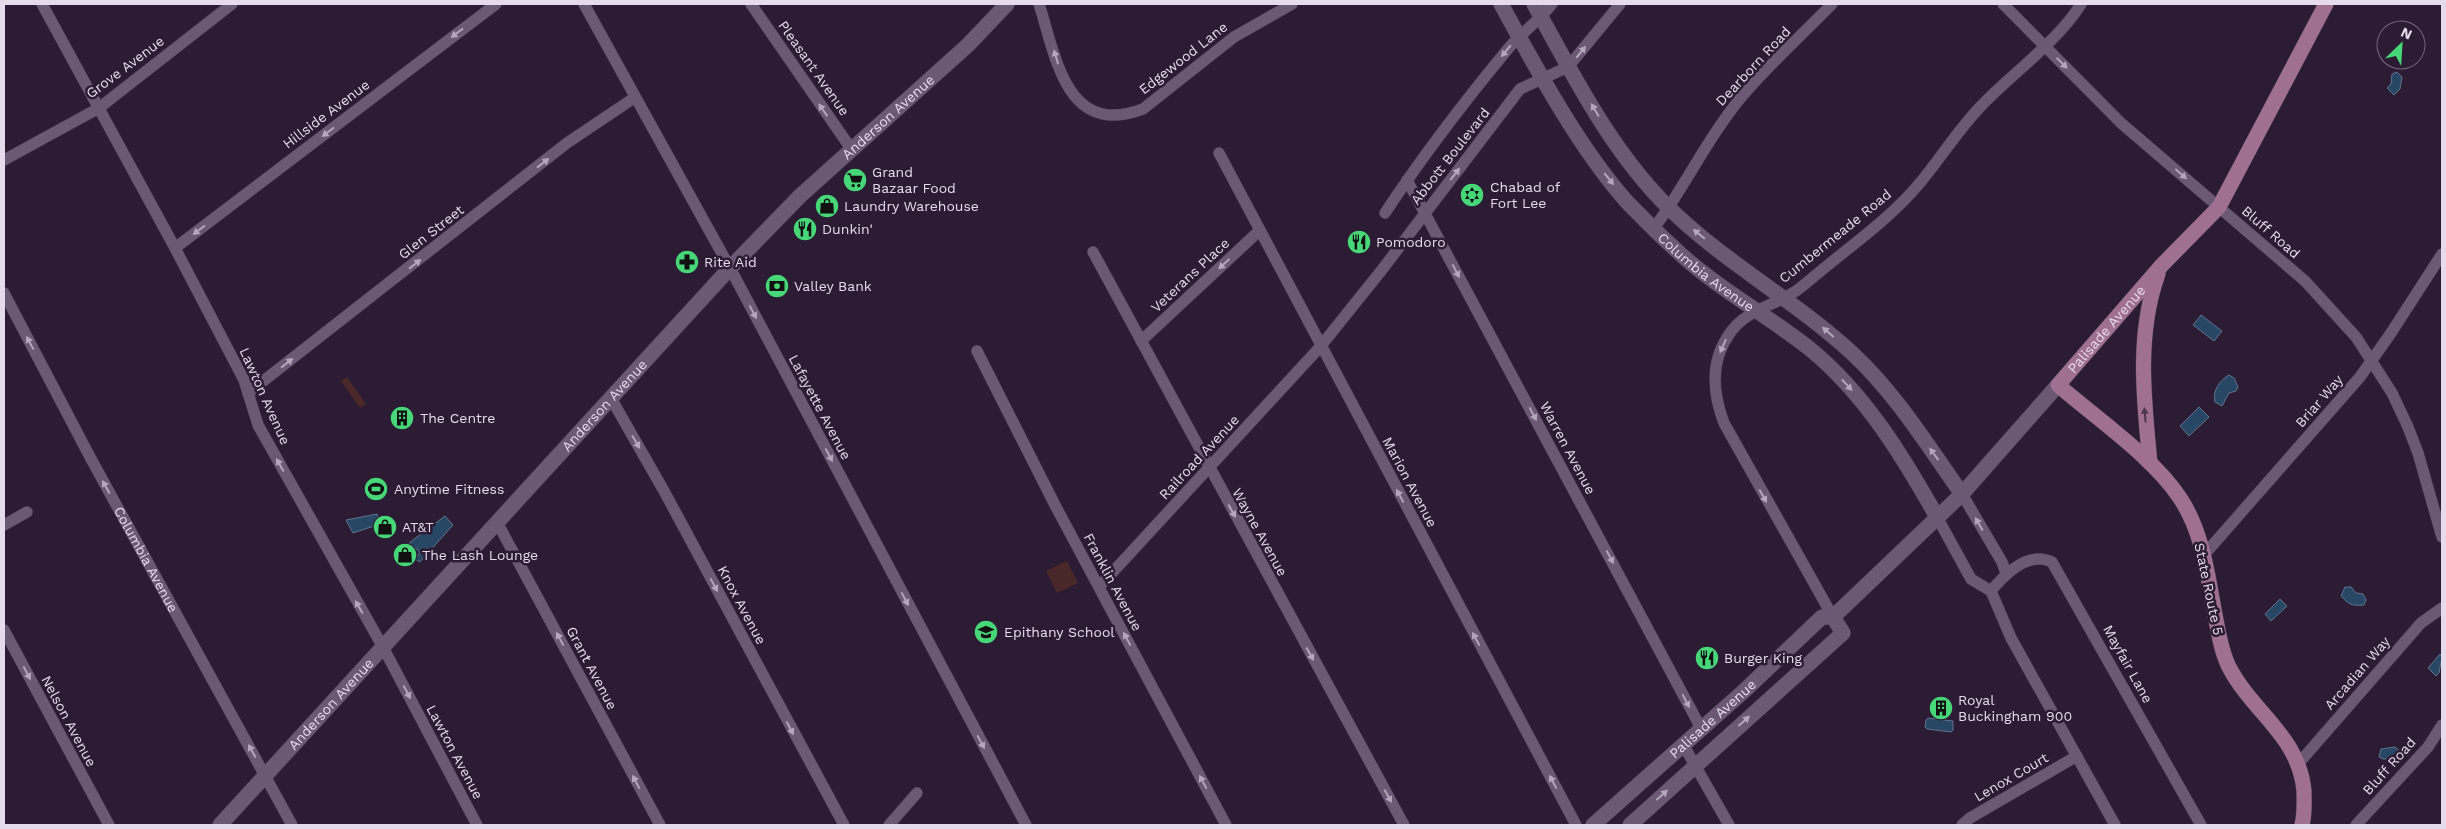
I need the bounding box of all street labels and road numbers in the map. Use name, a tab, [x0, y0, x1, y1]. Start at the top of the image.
street label: Pleasant Avenue	[775, 17, 853, 119]
street label: Edgewood Lane	[1136, 19, 1230, 97]
street label: Dearborn Road	[1712, 23, 1794, 109]
street label: Grove Avenue	[83, 33, 167, 101]
street label: Anderson Avenue	[839, 71, 937, 162]
street label: Hillside Avenue	[280, 76, 372, 152]
street label: Abbott Boulevard	[1407, 104, 1493, 208]
street label: Cumbermeade Road	[1776, 186, 1894, 286]
street label: Glen Street	[395, 202, 467, 262]
street label: Bluff Road	[2239, 203, 2303, 261]
street label: Columbia Avenue	[1655, 229, 1757, 315]
street label: Veterans Place	[1148, 235, 1232, 315]
street label: Palisade Avenue	[2064, 282, 2149, 376]
street label: Lawton Avenue	[236, 345, 294, 447]
street label: Lafayette Avenue	[786, 352, 854, 462]
street label: Anderson Avenue	[558, 356, 650, 454]
street label: Briar Way	[2292, 371, 2347, 430]
street label: Warren Avenue	[1537, 399, 1599, 497]
street label: Railroad Avenue	[1156, 411, 1242, 503]
street label: Marion Avenue	[1379, 434, 1441, 530]
street label: Wayne Avenue	[1229, 485, 1291, 579]
street label: Columbia Avenue	[111, 504, 182, 615]
street label: Franklin Avenue	[1080, 530, 1146, 634]
street label: State Route 5	[2191, 541, 2227, 637]
street label: Knox Avenue	[715, 563, 769, 647]
street label: Mayfair Lane	[2100, 622, 2156, 706]
street label: Grant Avenue	[563, 624, 621, 712]
street label: Arcadian Way	[2321, 633, 2394, 713]
street label: Anderson Avenue	[285, 655, 377, 753]
street label: Nelson Avenue	[38, 673, 100, 769]
street label: Palisade Avenue	[1666, 676, 1759, 761]
street label: Lawton Avenue	[423, 702, 487, 802]
street label: Bluff Road	[2359, 734, 2419, 798]
street label: Lenox Court	[1971, 749, 2051, 805]

